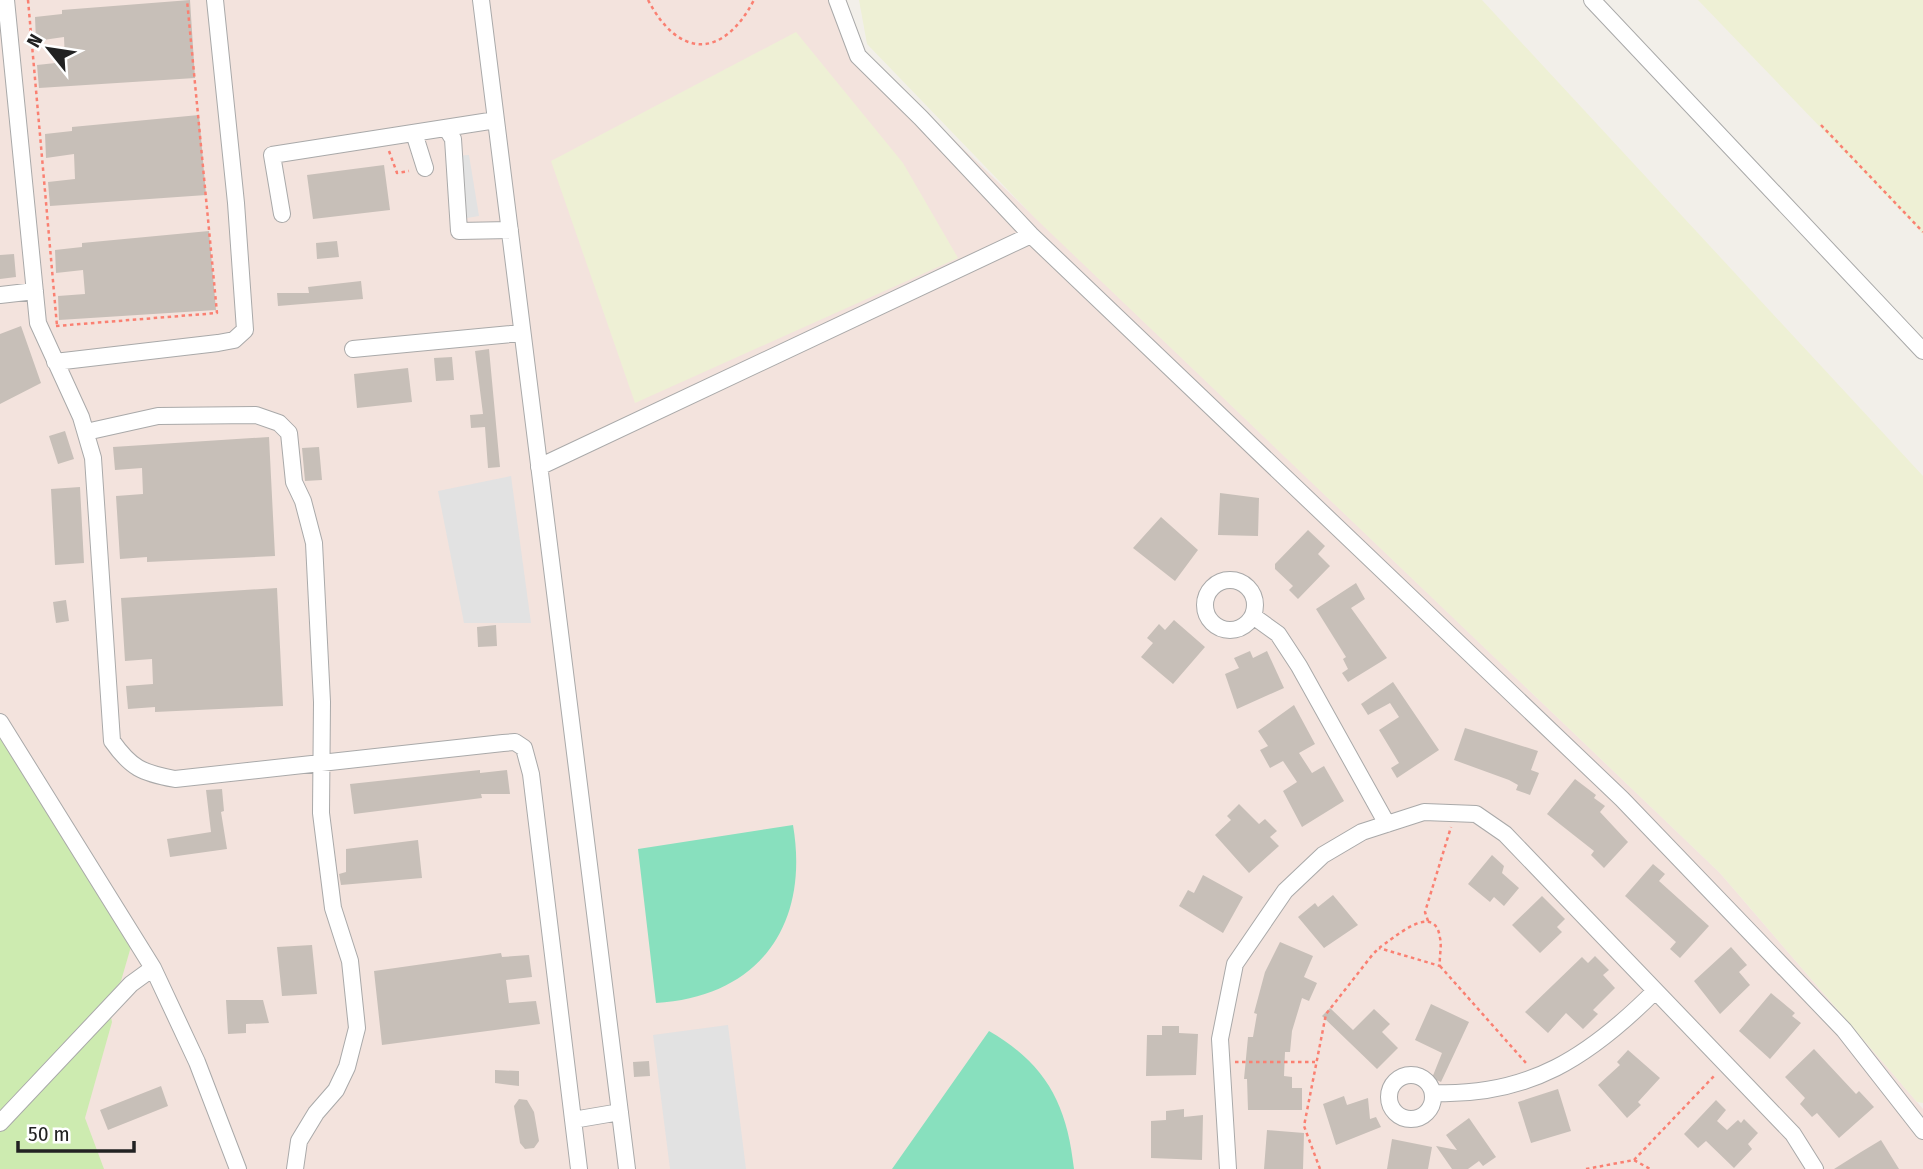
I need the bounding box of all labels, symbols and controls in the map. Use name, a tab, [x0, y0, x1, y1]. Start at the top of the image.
north arrow	[14, 14, 84, 84]
text: N	[22, 30, 48, 51]
scale bar	[18, 1110, 133, 1154]
text: 50 m	[28, 1121, 70, 1147]

